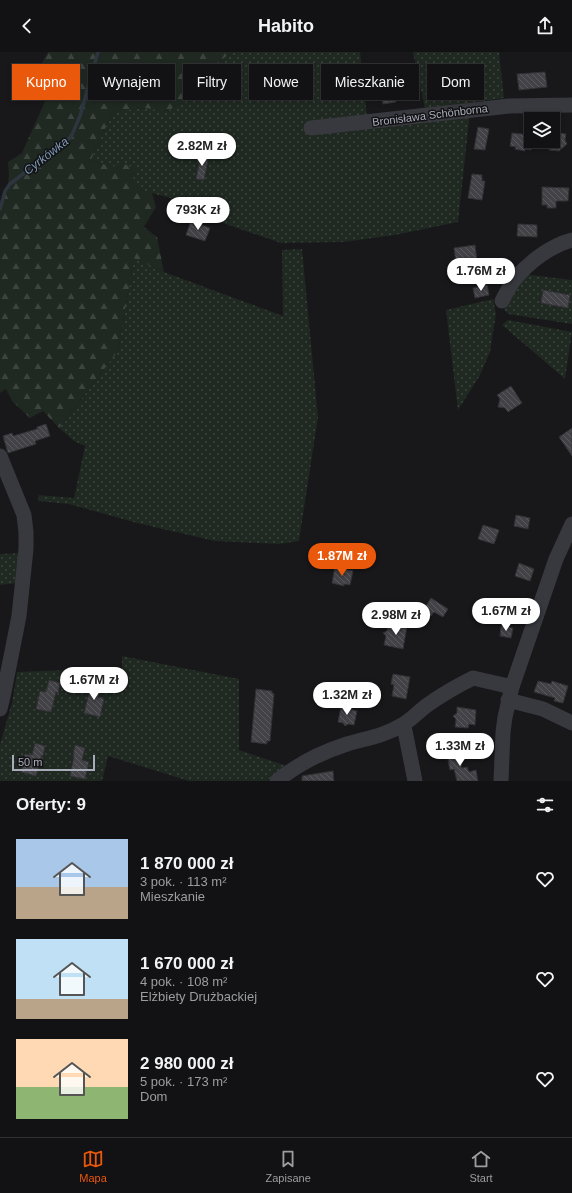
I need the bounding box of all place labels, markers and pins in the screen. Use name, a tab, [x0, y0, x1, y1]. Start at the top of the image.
pin: 2.82M zł	[161, 133, 243, 167]
pin: 793K zł	[161, 197, 235, 231]
pin: 1.76M zł	[440, 258, 522, 292]
pin: 1.87M zł	[301, 543, 383, 577]
pin: 1.67M zł	[465, 598, 547, 632]
pin: 2.98M zł	[355, 602, 437, 636]
pin: 1.67M zł	[53, 667, 135, 701]
pin: 1.32M zł	[306, 682, 388, 716]
pin: 1.33M zł	[419, 733, 501, 767]

